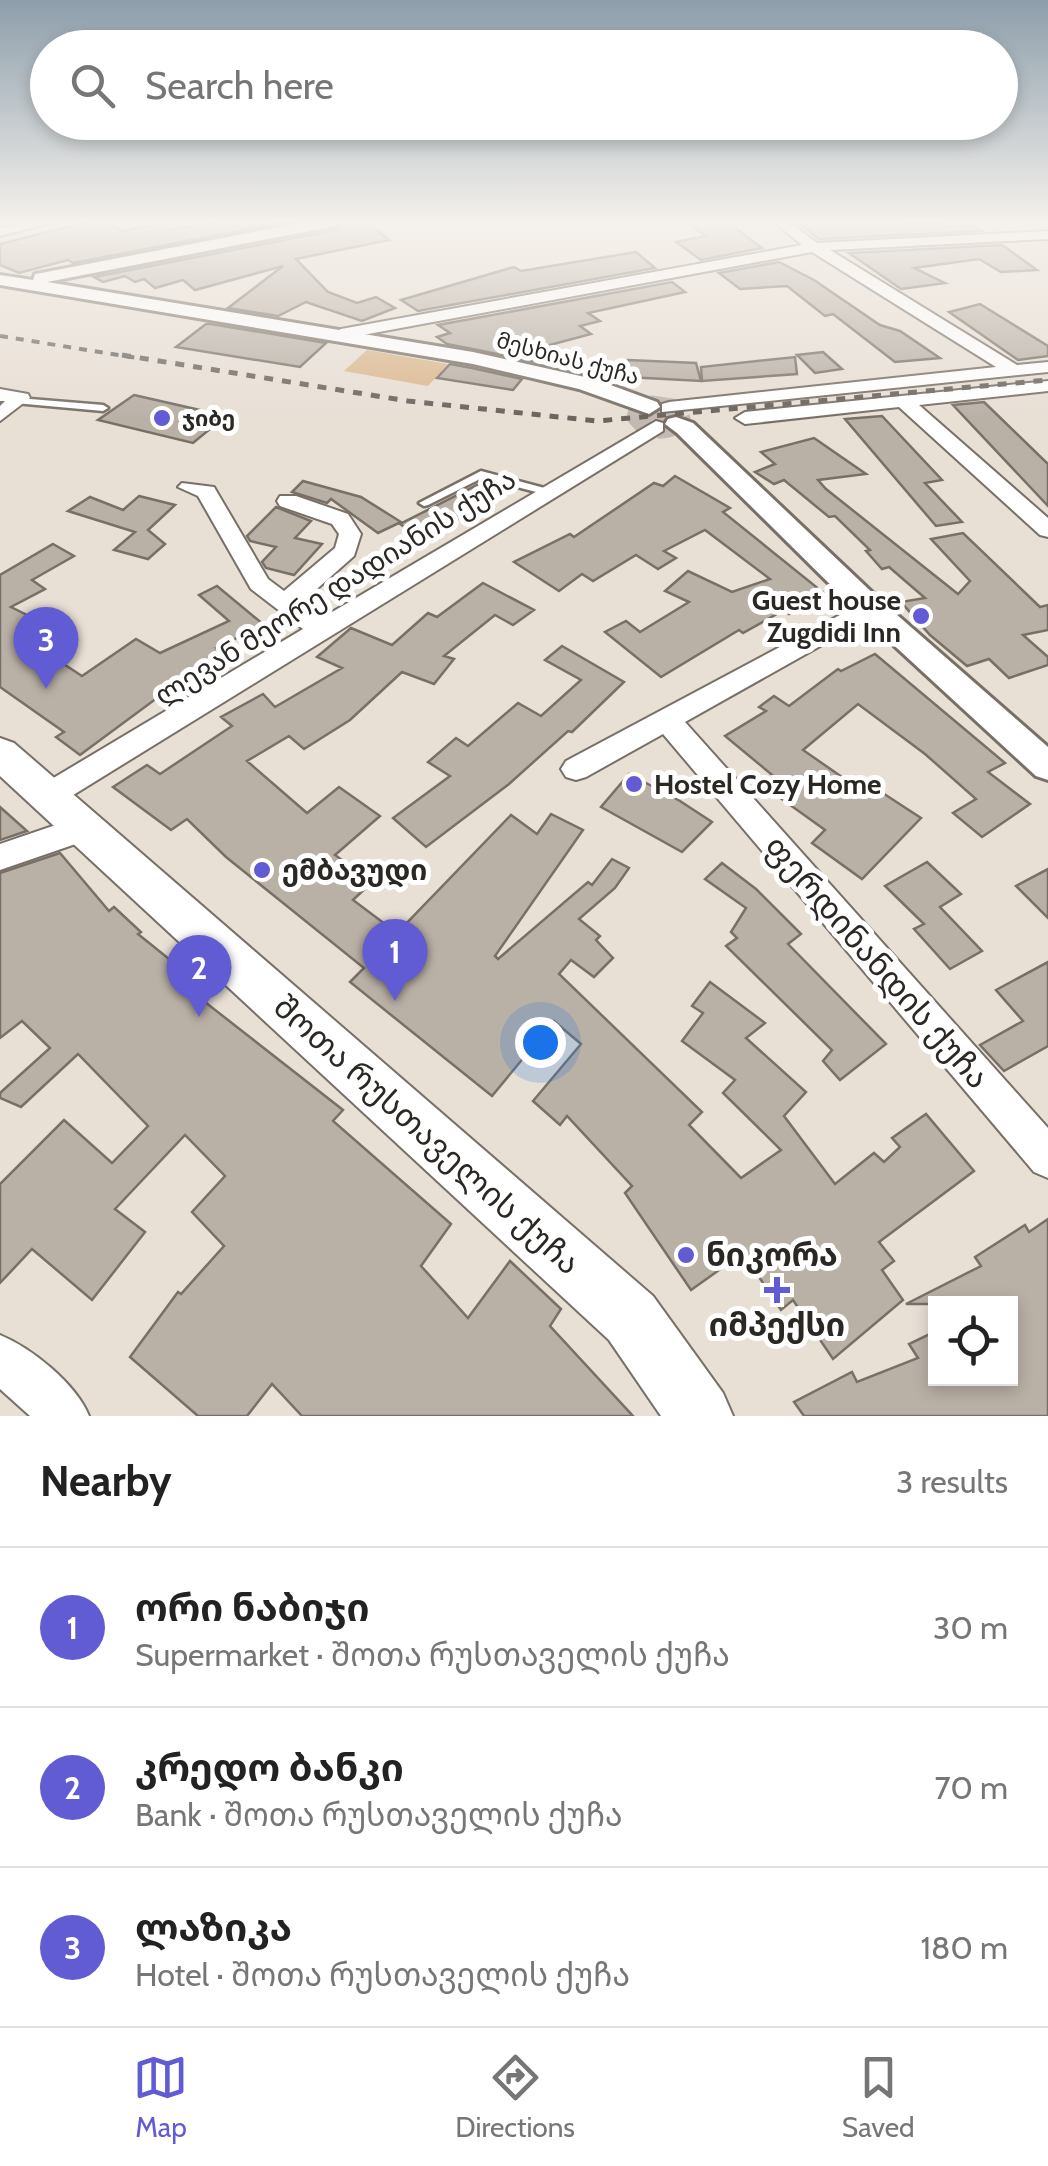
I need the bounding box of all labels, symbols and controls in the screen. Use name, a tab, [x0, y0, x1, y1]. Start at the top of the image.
search box	[30, 30, 1018, 140]
icon: search	[65, 58, 120, 113]
text: Search here	[145, 62, 334, 109]
street label: მესხიას ქუჩა	[494, 326, 642, 390]
place label: ჯიბე	[182, 405, 235, 432]
marker: ჯიბე	[151, 407, 173, 429]
street label: ლევან მეორე დადიანის ქუჩა	[148, 462, 522, 712]
place label: Guest house Zugdidi Inn	[752, 583, 901, 649]
marker: Guest house Zugdidi Inn	[910, 605, 932, 627]
pin: 3	[13, 606, 78, 689]
place label: Hostel Cozy Home	[654, 767, 881, 801]
marker: Hostel Cozy Home	[623, 773, 645, 795]
street label: ფერდინანდის ქუჩა	[756, 827, 998, 1097]
place label: ემბავუდი	[282, 853, 427, 888]
marker: ემბავუდი	[251, 859, 273, 881]
pin: 1	[362, 918, 428, 1001]
pin: 2	[166, 934, 232, 1017]
street label: შოთა რუსთაველის ქუჩა	[265, 987, 589, 1283]
your location	[515, 1017, 566, 1068]
place label: ნიკორა	[706, 1235, 838, 1274]
marker: ნიკორა	[675, 1244, 697, 1266]
marker: იმპექსი	[766, 1279, 788, 1301]
map controls	[928, 1296, 1018, 1386]
button: locate	[928, 1296, 1018, 1386]
place label: იმპექსი	[709, 1305, 845, 1344]
text: Nearby	[40, 1455, 172, 1507]
text: 3 results	[896, 1462, 1008, 1501]
text: ორი ნაბიჯი	[135, 1584, 369, 1631]
text: 1	[67, 1608, 78, 1647]
text: 30 m	[933, 1608, 1008, 1647]
text: Supermarket · შოთა რუსთაველის ქუჩა	[135, 1635, 730, 1674]
text: კრედო ბანკი	[135, 1744, 404, 1791]
text: 2	[64, 1768, 81, 1807]
text: 70 m	[935, 1768, 1008, 1807]
text: Bank · შოთა რუსთაველის ქუჩა	[135, 1795, 623, 1834]
text: ლაზიკა	[135, 1904, 292, 1951]
text: 3	[64, 1928, 81, 1967]
text: 180 m	[921, 1928, 1008, 1967]
text: Hotel · შოთა რუსთაველის ქუჩა	[135, 1955, 630, 1994]
tab: Map	[133, 2050, 188, 2144]
tab: Directions	[455, 2050, 575, 2144]
tab: Saved	[842, 2050, 915, 2144]

